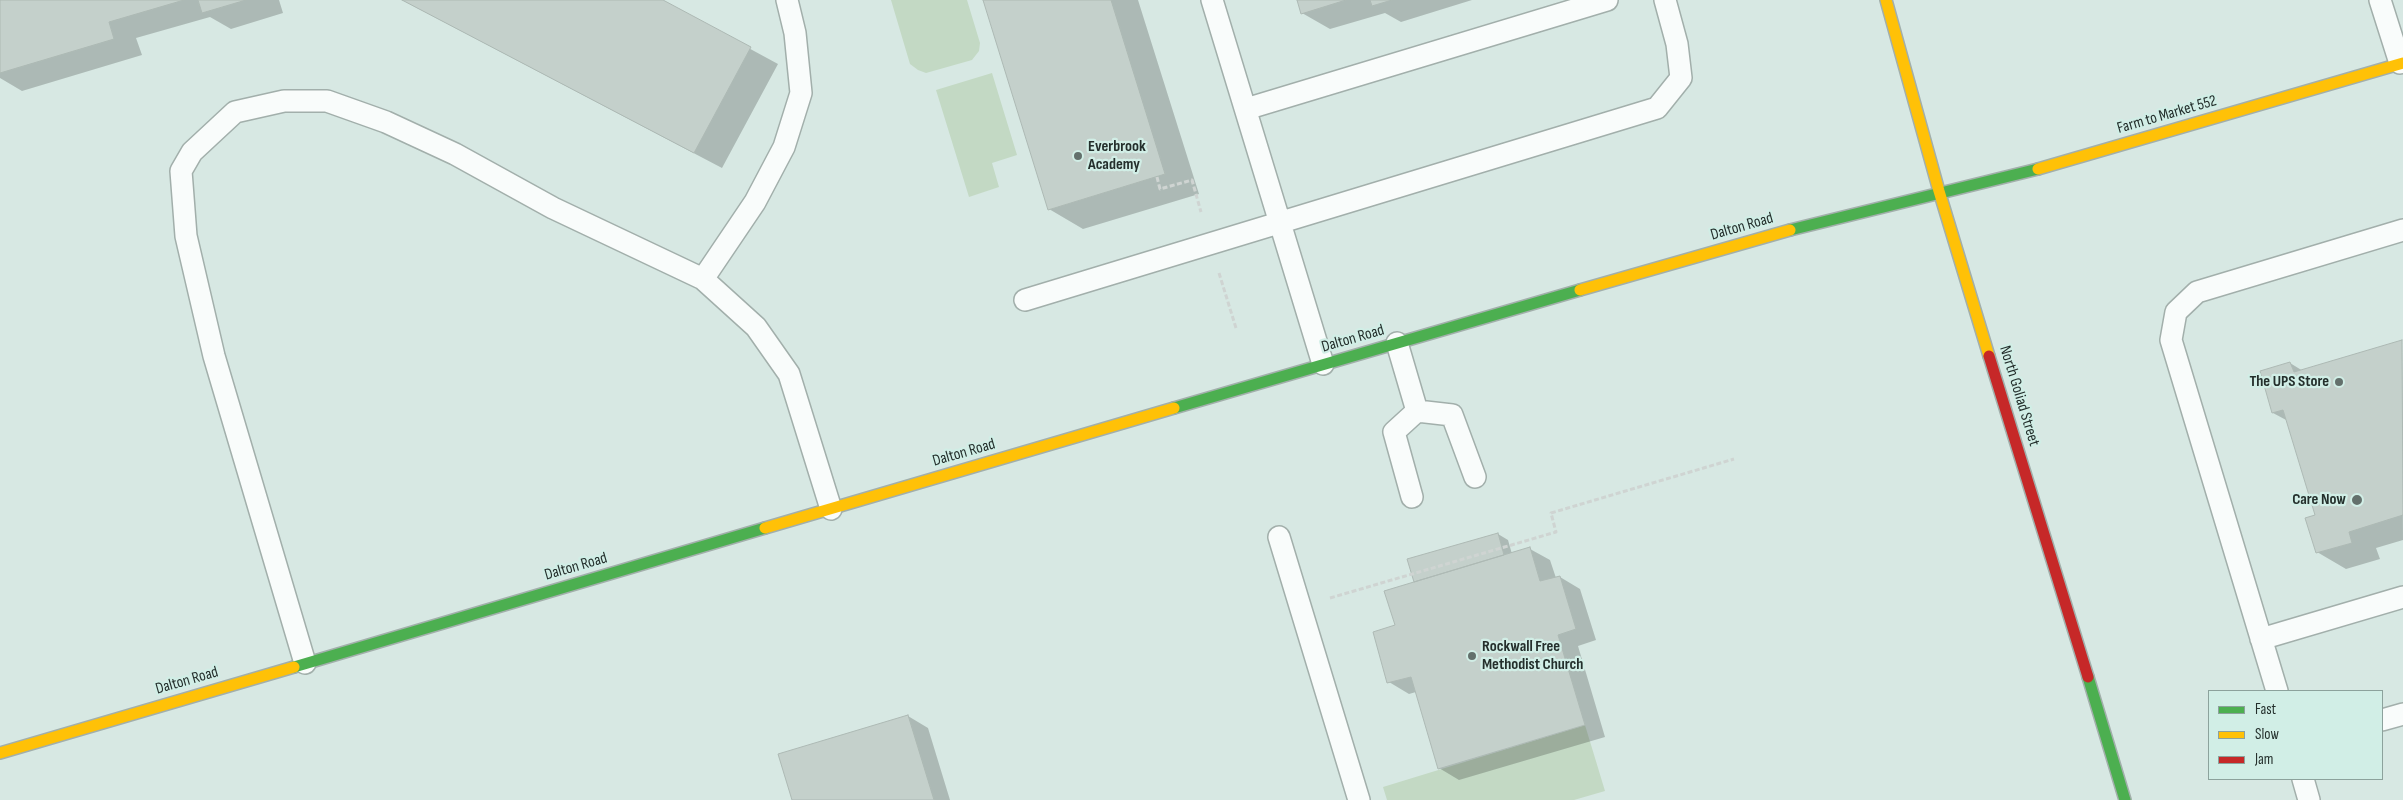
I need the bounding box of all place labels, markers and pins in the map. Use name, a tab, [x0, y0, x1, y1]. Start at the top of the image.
place label: Everbrook Academy	[1088, 137, 1146, 175]
marker: Everbrook Academy	[1072, 150, 1084, 162]
place label: The UPS Store	[2249, 372, 2329, 392]
marker: The UPS Store	[2333, 376, 2345, 388]
place label: Care Now	[2292, 490, 2346, 510]
marker: Care Now	[2350, 493, 2364, 507]
place label: Rockwall Free Methodist Church	[1482, 637, 1583, 675]
marker: Rockwall Free Methodist Church	[1466, 650, 1478, 662]

